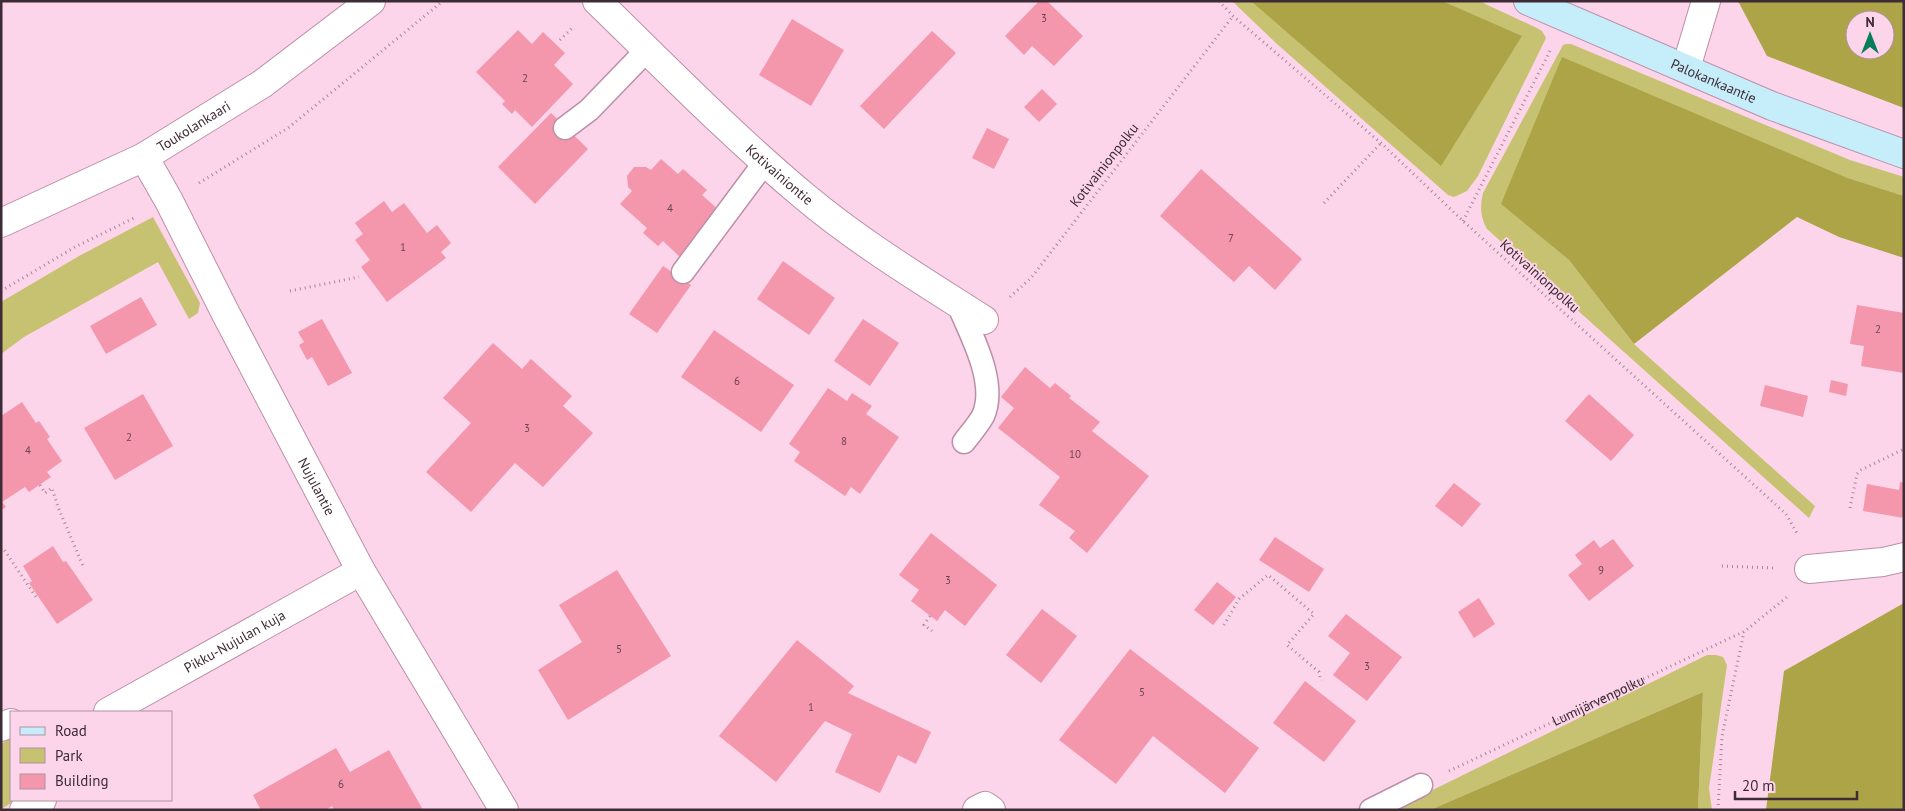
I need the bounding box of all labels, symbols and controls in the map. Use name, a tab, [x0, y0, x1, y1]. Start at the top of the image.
north arrow	[1845, 10, 1895, 60]
house number: 3	[1041, 11, 1047, 25]
text: N	[1865, 13, 1875, 31]
street label: Palokankaantie	[1668, 55, 1759, 107]
house number: 2	[522, 71, 528, 85]
street label: Toukolankaari	[154, 97, 234, 156]
street label: Kotivainionpolku	[1066, 120, 1142, 210]
street label: Kotivainiontie	[742, 140, 817, 209]
house number: 4	[667, 201, 673, 215]
house number: 7	[1228, 231, 1234, 245]
street label: Kotivainionpolku	[1496, 235, 1584, 317]
house number: 1	[400, 240, 406, 254]
house number: 2	[1875, 322, 1881, 336]
house number: 6	[734, 374, 740, 388]
house number: 3	[524, 421, 530, 435]
house number: 2	[126, 430, 132, 444]
house number: 8	[841, 434, 847, 448]
house number: 4	[25, 443, 31, 457]
house number: 10	[1069, 447, 1081, 461]
street label: Nujulantie	[294, 455, 339, 518]
house number: 9	[1598, 563, 1604, 577]
house number: 3	[945, 573, 951, 587]
street label: Pikku-Nujulan kuja	[181, 606, 289, 677]
house number: 5	[616, 642, 622, 656]
house number: 3	[1364, 659, 1370, 673]
street label: Lumijärvenpolku	[1549, 671, 1647, 730]
house number: 5	[1139, 685, 1145, 699]
house number: 1	[808, 700, 814, 714]
legend	[10, 711, 172, 801]
text: Road	[55, 721, 87, 740]
text: Park	[55, 746, 83, 765]
scale bar	[1735, 768, 1858, 800]
text: Building	[55, 771, 109, 790]
text: 20 m	[1742, 776, 1775, 795]
house number: 6	[338, 777, 344, 791]

